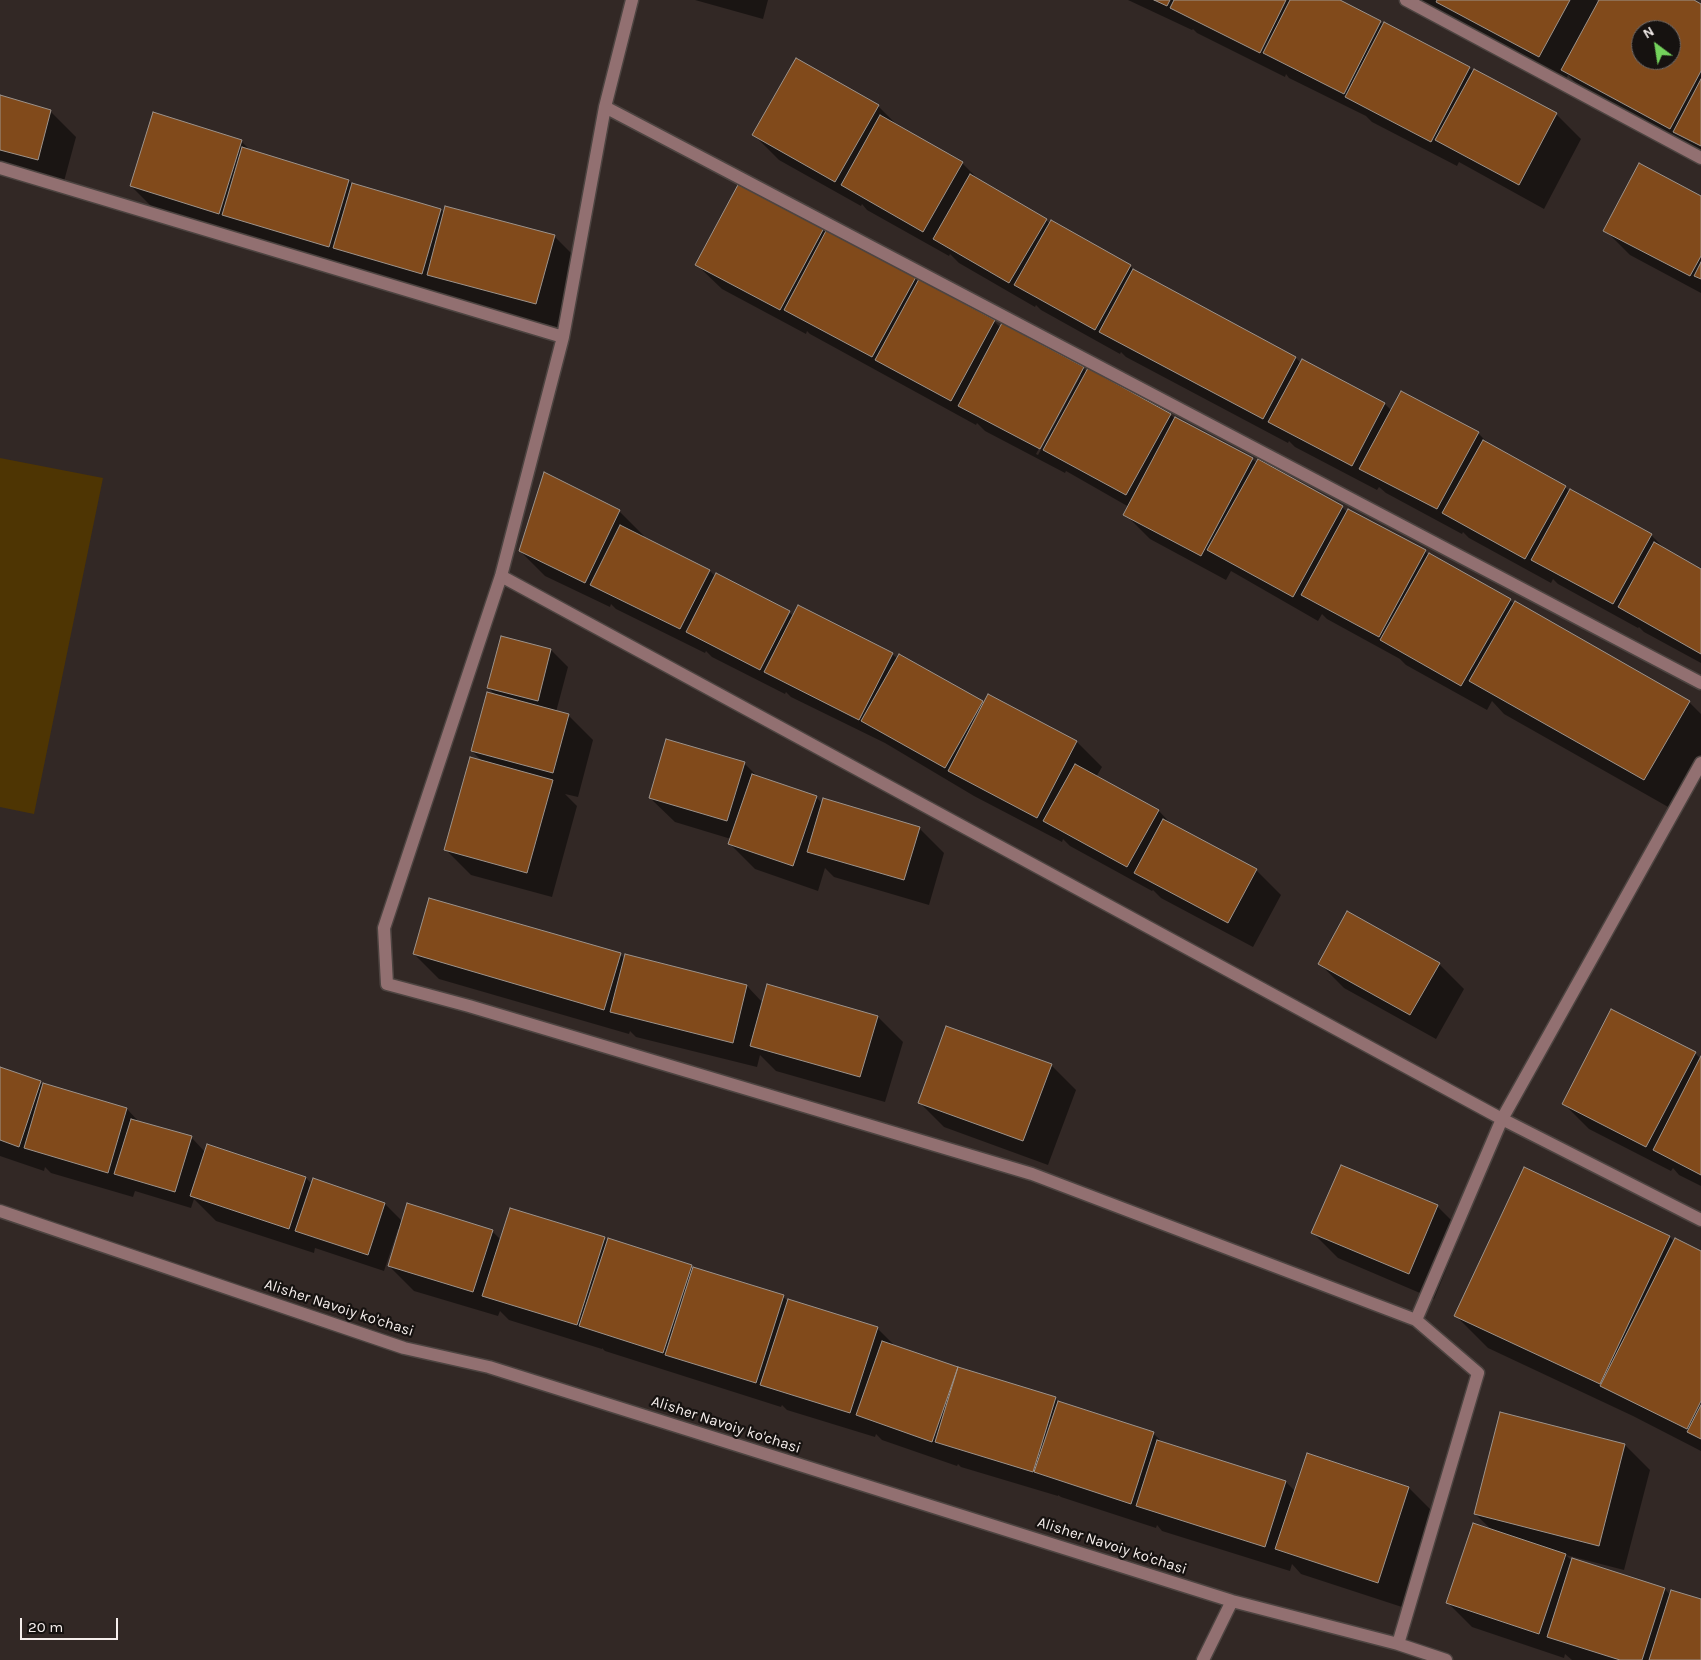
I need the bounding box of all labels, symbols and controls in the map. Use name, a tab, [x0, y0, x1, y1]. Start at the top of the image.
north arrow	[1631, 20, 1681, 70]
text: N	[1640, 23, 1657, 42]
street label: Alisher Navoiy ko'chasi	[262, 1275, 416, 1341]
street label: Alisher Navoiy ko'chasi	[649, 1392, 803, 1458]
street label: Alisher Navoiy ko'chasi	[1035, 1513, 1189, 1579]
scale bar	[22, 1608, 120, 1640]
text: 20 m	[28, 1618, 63, 1636]

